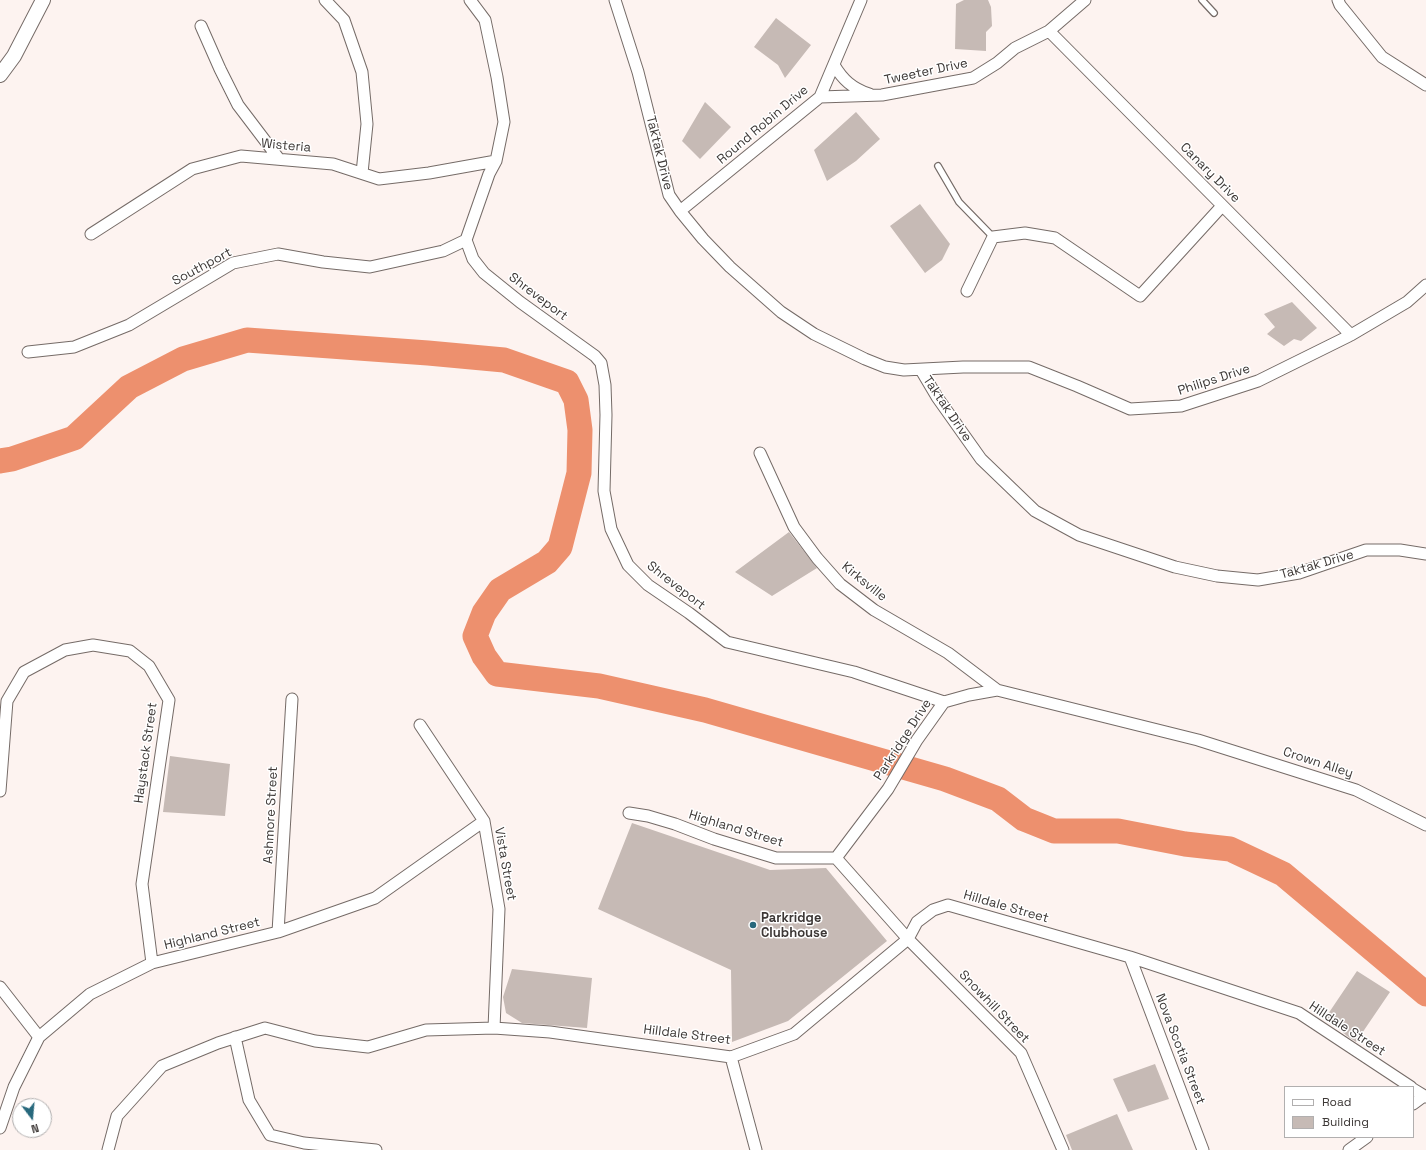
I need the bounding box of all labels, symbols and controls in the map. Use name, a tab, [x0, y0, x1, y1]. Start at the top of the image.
street label: Tweeter Drive	[883, 56, 969, 88]
street label: Round Robin Drive	[714, 82, 812, 168]
street label: Taktak Drive	[642, 114, 676, 192]
street label: Wisteria	[260, 136, 312, 156]
street label: Canary Drive	[1177, 140, 1243, 206]
street label: Southport	[170, 245, 234, 289]
street label: Shreveport	[505, 270, 571, 324]
street label: Philips Drive	[1176, 361, 1252, 399]
street label: Taktak Drive	[919, 373, 975, 445]
street label: Taktak Drive	[1278, 547, 1356, 583]
street label: Shreveport	[644, 558, 708, 614]
street label: Kirksville	[838, 559, 890, 605]
street label: Parkridge Drive	[871, 696, 935, 784]
street label: Haystack Street	[131, 702, 161, 804]
street label: Crown Alley	[1281, 744, 1355, 782]
street label: Ashmore Street	[261, 766, 281, 864]
street label: Highland Street	[687, 807, 785, 851]
street label: Vista Street	[491, 826, 519, 902]
street label: Hilldale Street	[962, 887, 1050, 927]
place label: Parkridge Clubhouse	[761, 910, 827, 941]
street label: Highland Street	[163, 915, 261, 953]
marker: Parkridge Clubhouse	[748, 920, 758, 930]
street label: Snowhill Street	[955, 967, 1033, 1047]
street label: Nova Scotia Street	[1152, 991, 1208, 1107]
street label: Hilldale Street	[1306, 999, 1388, 1059]
street label: Hilldale Street	[642, 1022, 732, 1048]
legend	[1284, 1086, 1414, 1138]
text: Road	[1322, 1094, 1351, 1110]
north arrow	[12, 1098, 52, 1138]
text: Building	[1322, 1114, 1369, 1130]
text: N	[30, 1121, 41, 1136]

